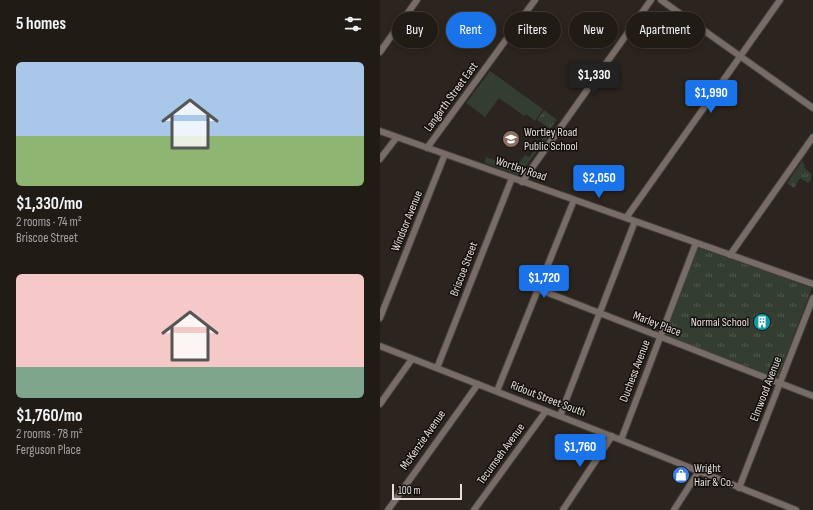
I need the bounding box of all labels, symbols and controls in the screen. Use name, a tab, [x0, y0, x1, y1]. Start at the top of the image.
chip: Buy	[392, 12, 438, 48]
chip: Rent	[446, 12, 496, 48]
chip: Filters	[504, 12, 561, 48]
chip: New	[569, 12, 618, 48]
chip: Apartment	[626, 12, 705, 48]
icon: filters	[342, 13, 364, 35]
text: 5 homes	[16, 14, 66, 34]
street label: Langarth Street East	[421, 59, 481, 135]
pin: $1,330	[561, 62, 627, 96]
text: $1,330	[578, 67, 610, 83]
pin: $1,990	[678, 80, 744, 114]
text: $1,990	[694, 85, 728, 101]
icon: home	[154, 88, 226, 160]
place label: Wortley Road Public School	[524, 125, 578, 154]
school or university icon: Wortley Road Public School	[501, 129, 521, 149]
street label: Wortley Road	[493, 153, 549, 185]
pin: $2,050	[566, 165, 632, 199]
text: $2,050	[582, 170, 616, 186]
street label: Windsor Avenue	[388, 188, 426, 254]
text: $1,330/mo	[16, 194, 83, 214]
text: 2 rooms · 74 m²	[16, 214, 82, 230]
text: Briscoe Street	[16, 230, 78, 246]
street label: Briscoe Street	[447, 239, 481, 298]
pin: $1,720	[511, 265, 577, 299]
text: $1,720	[528, 270, 560, 286]
icon: home	[154, 300, 226, 372]
street label: Marley Place	[631, 308, 683, 340]
building icon: Normal School	[752, 312, 772, 332]
place label: Normal School	[691, 315, 749, 330]
street label: Duchess Avenue	[616, 338, 654, 404]
street label: Elmwood Avenue	[747, 355, 785, 423]
street label: Ridout Street South	[508, 378, 588, 420]
text: $1,760/mo	[16, 406, 82, 426]
street label: McKenzie Avenue	[397, 407, 449, 473]
street label: Tecumseh Avenue	[474, 420, 528, 488]
text: 2 rooms · 78 m²	[16, 426, 83, 442]
pin: $1,760	[547, 434, 613, 468]
text: $1,760	[564, 439, 596, 455]
text: Ferguson Place	[16, 442, 81, 458]
place label: Wright Hair & Co.	[694, 461, 733, 490]
shop icon: Wright Hair & Co.	[671, 465, 691, 485]
scale bar	[392, 482, 462, 501]
text: 100 m	[398, 484, 420, 497]

